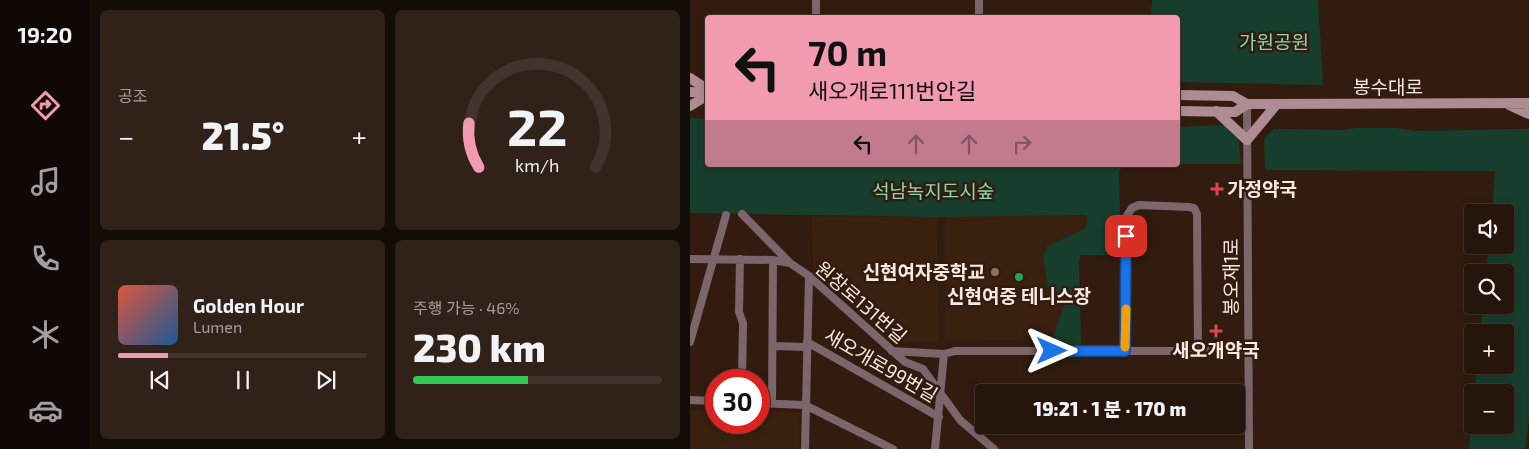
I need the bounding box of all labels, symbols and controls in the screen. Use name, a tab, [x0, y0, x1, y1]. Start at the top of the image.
text: 19:20	[18, 21, 72, 47]
park label: 가원공원	[1239, 30, 1309, 53]
text: 70 m	[808, 31, 887, 73]
icon: left	[725, 35, 790, 100]
street label: 봉수대로	[1353, 75, 1423, 98]
text: 새오개로111번안길	[808, 77, 976, 103]
text: 공조	[118, 86, 147, 105]
icon: directions	[28, 88, 63, 123]
text: 22	[507, 94, 568, 156]
text: 21.5°	[201, 112, 285, 158]
text: −	[118, 119, 134, 153]
text: +	[352, 119, 367, 153]
icon: left	[849, 130, 877, 158]
icon: ahead	[902, 130, 930, 158]
icon: ahead	[955, 130, 983, 158]
icon: right	[1008, 130, 1036, 158]
text: km/h	[515, 154, 560, 176]
icon: music	[28, 164, 63, 199]
place label: 가정약국	[1227, 177, 1297, 200]
park label: 석남녹지도시숲	[872, 179, 994, 202]
marker: 가정약국	[1211, 183, 1223, 195]
map controls	[1464, 204, 1514, 434]
button: sound	[1464, 204, 1514, 254]
pin	[1105, 215, 1147, 257]
icon: arrive	[1112, 222, 1140, 250]
street label: 봉오재1로	[1219, 238, 1242, 316]
icon: phone	[28, 241, 63, 276]
street label: 원창로131번길	[811, 256, 912, 347]
place label: 신현여자중학교	[863, 260, 985, 283]
button: search	[1464, 264, 1514, 314]
marker: 신현여자중학교	[989, 266, 1001, 278]
marker: 신현여중 테니스장	[1013, 271, 1025, 283]
place label: 신현여중 테니스장	[947, 284, 1091, 307]
text: Golden Hour	[193, 294, 304, 317]
text: 주행 가능 · 46%	[413, 298, 520, 317]
icon: climate	[28, 317, 63, 352]
text: Lumen	[193, 317, 242, 336]
street label: 새오개로99번길	[821, 323, 942, 406]
text: 230 km	[413, 324, 546, 370]
position arrow	[1025, 324, 1077, 376]
button: +	[1464, 324, 1514, 374]
marker: 새오개약국	[1210, 325, 1222, 337]
place label: 새오개약국	[1172, 338, 1260, 361]
icon: previous	[146, 366, 174, 394]
icon: pause	[229, 366, 257, 394]
icon: next	[312, 366, 340, 394]
speed limit sign: 30	[705, 369, 770, 434]
button: −	[1464, 384, 1514, 434]
icon: car	[28, 393, 63, 428]
text: 19:21 · 1 분 · 170 m	[1034, 397, 1186, 420]

